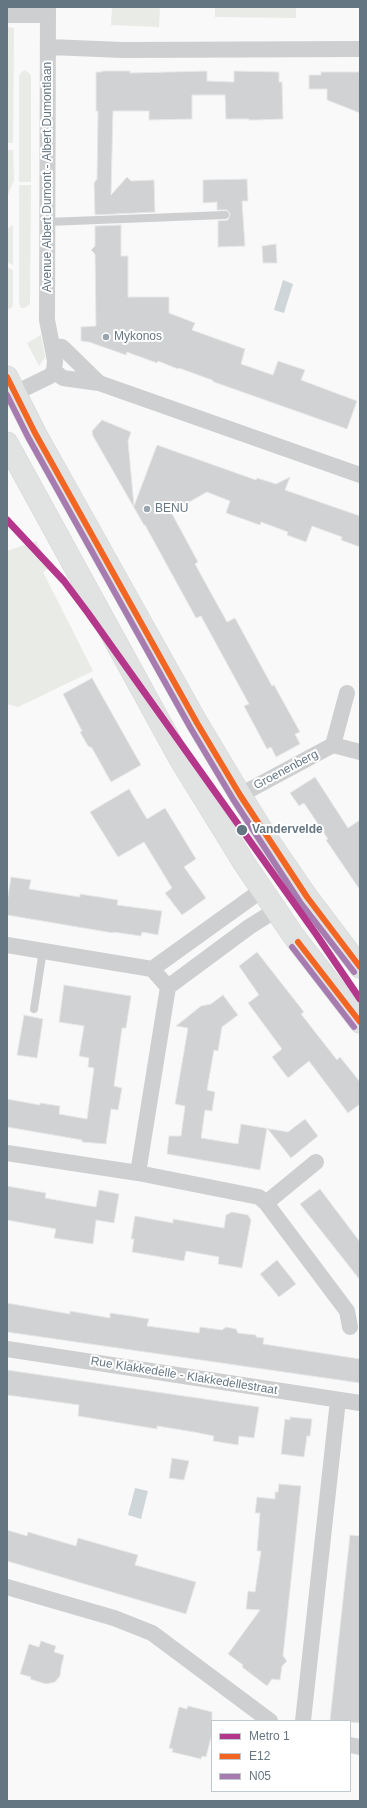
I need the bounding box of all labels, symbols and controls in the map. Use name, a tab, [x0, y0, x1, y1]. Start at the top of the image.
street label: Avenue Albert Dumont - Albert Dumontlaan	[41, 62, 55, 292]
place label: Mykonos	[114, 330, 162, 344]
marker: Mykonos	[101, 332, 111, 342]
place label: BENU	[155, 502, 188, 516]
marker: BENU	[142, 504, 152, 514]
street label: Groenenberg	[251, 747, 321, 793]
marker: Vandervelde	[235, 823, 249, 837]
place label: Vandervelde	[252, 823, 323, 837]
street label: Rue Klakkedelle - Klakkedellestraat	[90, 1354, 278, 1398]
legend	[211, 1720, 351, 1792]
text: Metro 1	[249, 1729, 290, 1743]
text: E12	[249, 1749, 270, 1763]
text: N05	[249, 1769, 271, 1783]

